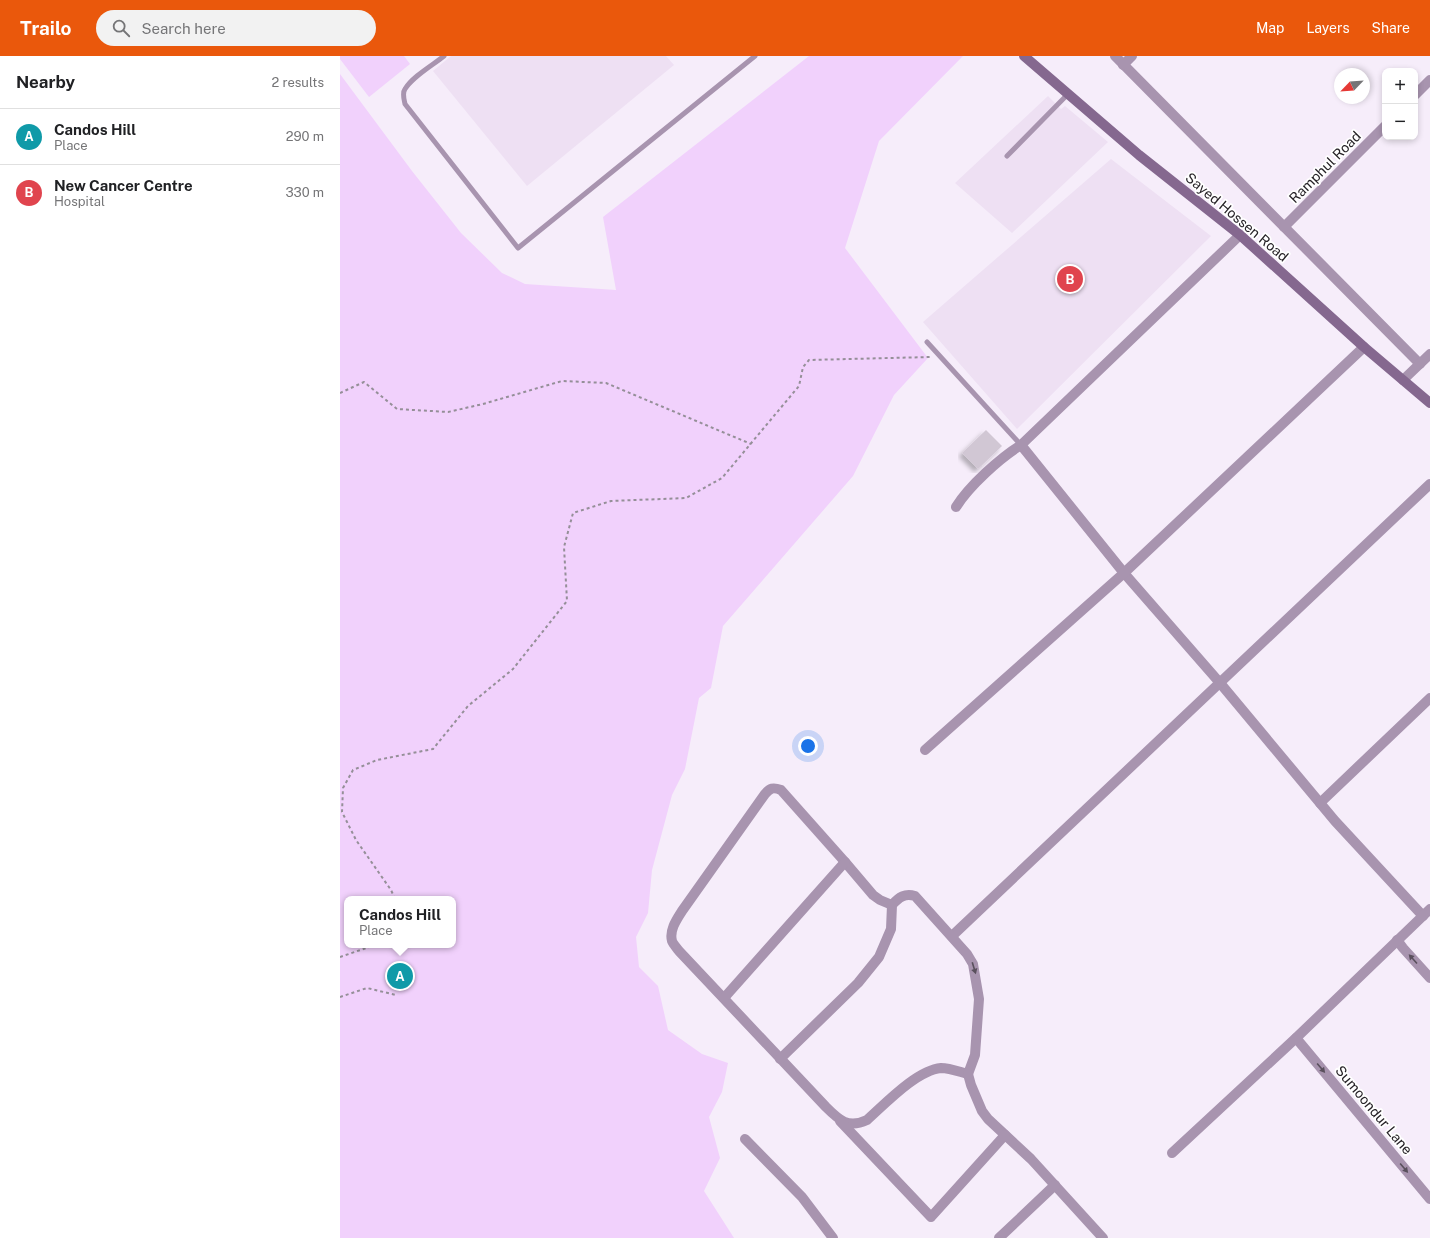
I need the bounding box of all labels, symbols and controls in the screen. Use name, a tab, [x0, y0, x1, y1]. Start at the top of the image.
search box	[96, 10, 376, 46]
text: Trailo	[20, 17, 72, 39]
icon: search	[110, 17, 132, 39]
text: Search here	[142, 20, 226, 37]
text: Map	[1256, 20, 1284, 36]
text: Layers	[1306, 20, 1350, 36]
text: Share	[1372, 20, 1410, 36]
north arrow	[1334, 68, 1370, 104]
map controls	[1382, 68, 1418, 140]
button: +	[1382, 68, 1418, 104]
text: Nearby	[16, 72, 75, 92]
text: 2 results	[272, 75, 324, 90]
button: −	[1382, 104, 1418, 140]
text: Candos Hill	[54, 121, 136, 138]
street label: Ramphul Road	[1286, 128, 1364, 206]
text: A	[24, 129, 34, 144]
text: 290 m	[286, 129, 324, 144]
text: Place	[54, 138, 88, 153]
street label: Sayed Hossen Road	[1182, 169, 1292, 265]
text: New Cancer Centre	[54, 177, 193, 194]
text: B	[25, 185, 33, 200]
text: 330 m	[285, 185, 324, 200]
text: Hospital	[54, 194, 105, 209]
pin: B	[1057, 264, 1083, 294]
your location	[798, 736, 818, 756]
popup	[344, 896, 456, 948]
text: Candos Hill	[359, 906, 441, 923]
text: Place	[359, 923, 393, 938]
one-way arrow	[1409, 955, 1418, 964]
pin: A	[387, 961, 413, 991]
one-way arrow	[971, 962, 977, 974]
street label: Sumoondur Lane	[1332, 1062, 1416, 1158]
one-way arrow	[1316, 1063, 1325, 1073]
one-way arrow	[1399, 1163, 1408, 1173]

